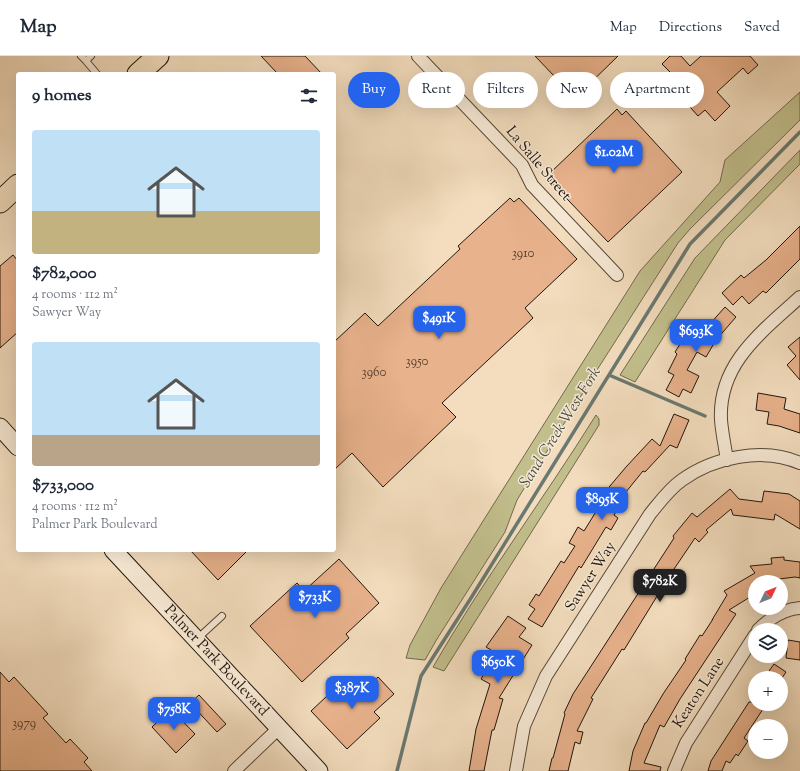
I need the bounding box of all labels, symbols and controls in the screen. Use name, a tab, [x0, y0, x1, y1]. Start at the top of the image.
text: Map	[20, 14, 57, 41]
text: Map	[610, 18, 637, 38]
text: Directions	[659, 18, 722, 38]
text: Saved	[744, 18, 780, 38]
chip: Buy	[348, 72, 400, 108]
chip: Rent	[408, 72, 465, 108]
chip: Filters	[473, 72, 538, 108]
chip: New	[546, 72, 602, 108]
chip: Apartment	[610, 72, 704, 108]
text: 9 homes	[32, 84, 91, 108]
icon: filters	[298, 85, 320, 107]
street label: La Salle Street	[500, 122, 576, 206]
pin: $1.02M	[581, 140, 647, 174]
text: $1.02M	[594, 144, 634, 162]
icon: home	[140, 156, 212, 228]
house number: 3910	[512, 245, 534, 263]
text: $782,000	[32, 262, 97, 286]
text: 4 rooms · 112 m²	[32, 286, 118, 304]
text: Sawyer Way	[32, 304, 101, 322]
pin: $491K	[411, 306, 467, 340]
text: $491K	[422, 310, 456, 328]
pin: $693K	[668, 319, 724, 353]
text: $693K	[679, 323, 713, 341]
house number: 3950	[406, 353, 429, 371]
water label: Sand Creek West Fork	[515, 363, 607, 493]
house number: 3960	[362, 364, 387, 382]
icon: home	[140, 368, 212, 440]
text: $733,000	[32, 474, 94, 498]
pin: $895K	[574, 487, 630, 521]
text: $895K	[585, 491, 619, 509]
text: 4 rooms · 112 m²	[32, 498, 118, 516]
text: Palmer Park Boulevard	[32, 516, 158, 534]
street label: Sawyer Way	[560, 537, 622, 616]
pin: $782K	[632, 569, 688, 603]
text: $782K	[642, 573, 678, 591]
north arrow	[748, 575, 788, 615]
map controls	[748, 575, 788, 759]
pin: $733K	[287, 585, 343, 619]
text: $733K	[298, 589, 332, 607]
street label: Palmer Park Boulevard	[159, 601, 273, 722]
button: layers	[748, 623, 788, 663]
pin: $650K	[470, 650, 526, 684]
street label: Keaton Lane	[668, 653, 730, 733]
text: $650K	[481, 654, 515, 672]
button: +	[748, 671, 788, 711]
pin: $387K	[324, 676, 380, 710]
text: $387K	[335, 680, 369, 698]
pin: $758K	[146, 697, 202, 731]
text: $758K	[157, 701, 191, 719]
house number: 3979	[12, 715, 36, 733]
button: −	[748, 719, 788, 759]

